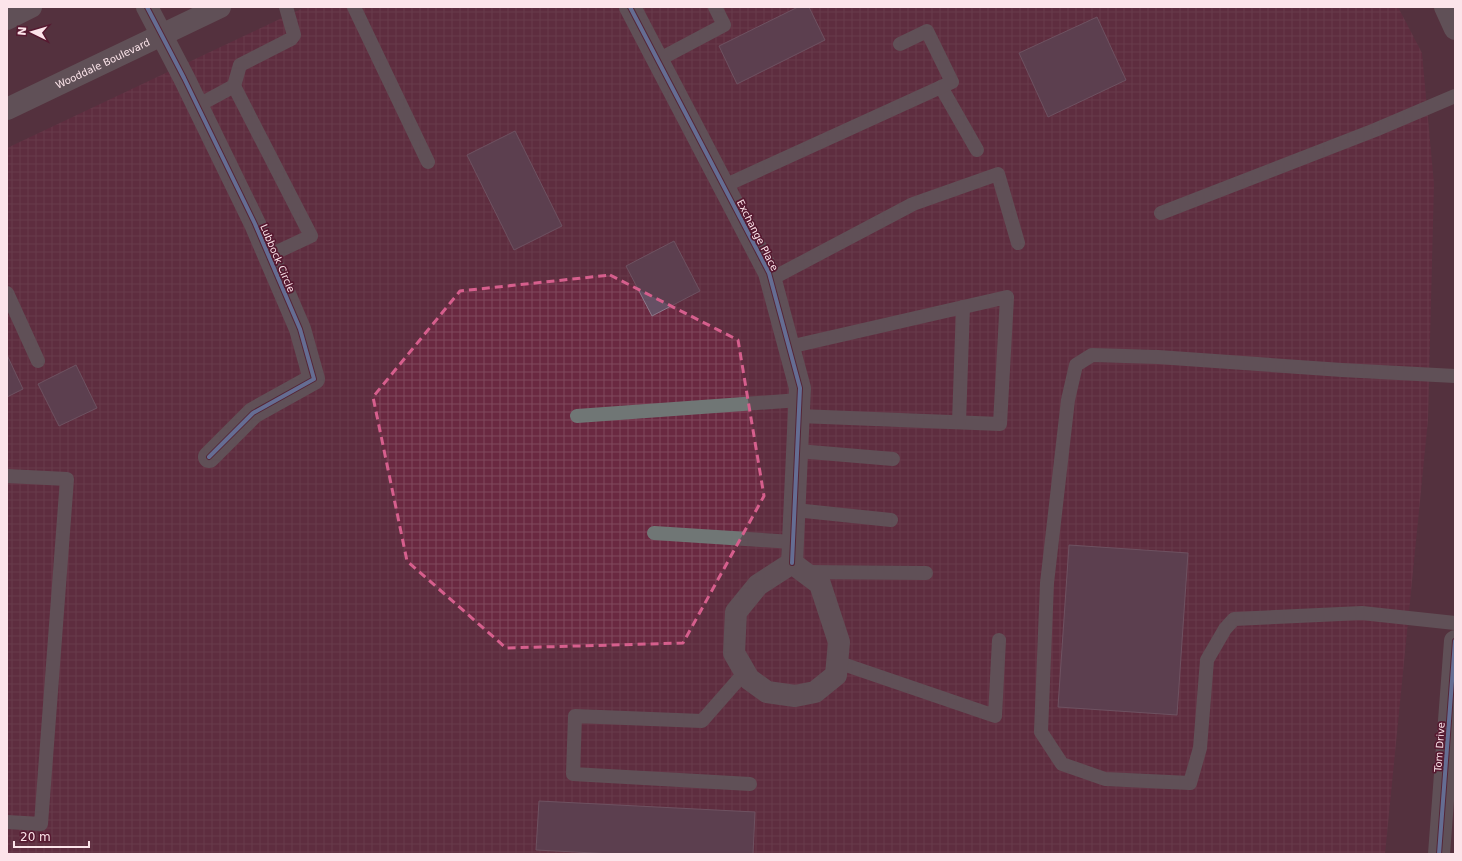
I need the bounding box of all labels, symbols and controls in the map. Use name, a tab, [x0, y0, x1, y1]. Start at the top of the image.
north arrow	[12, 12, 52, 52]
text: N	[16, 26, 29, 36]
street label: Wooddale Boulevard	[54, 36, 152, 91]
street label: Exchange Place	[735, 198, 780, 273]
street label: Lubbock Circle	[258, 222, 297, 294]
street label: Tom Drive	[1432, 722, 1447, 773]
scale bar	[14, 823, 89, 849]
text: 20 m	[20, 830, 51, 844]

